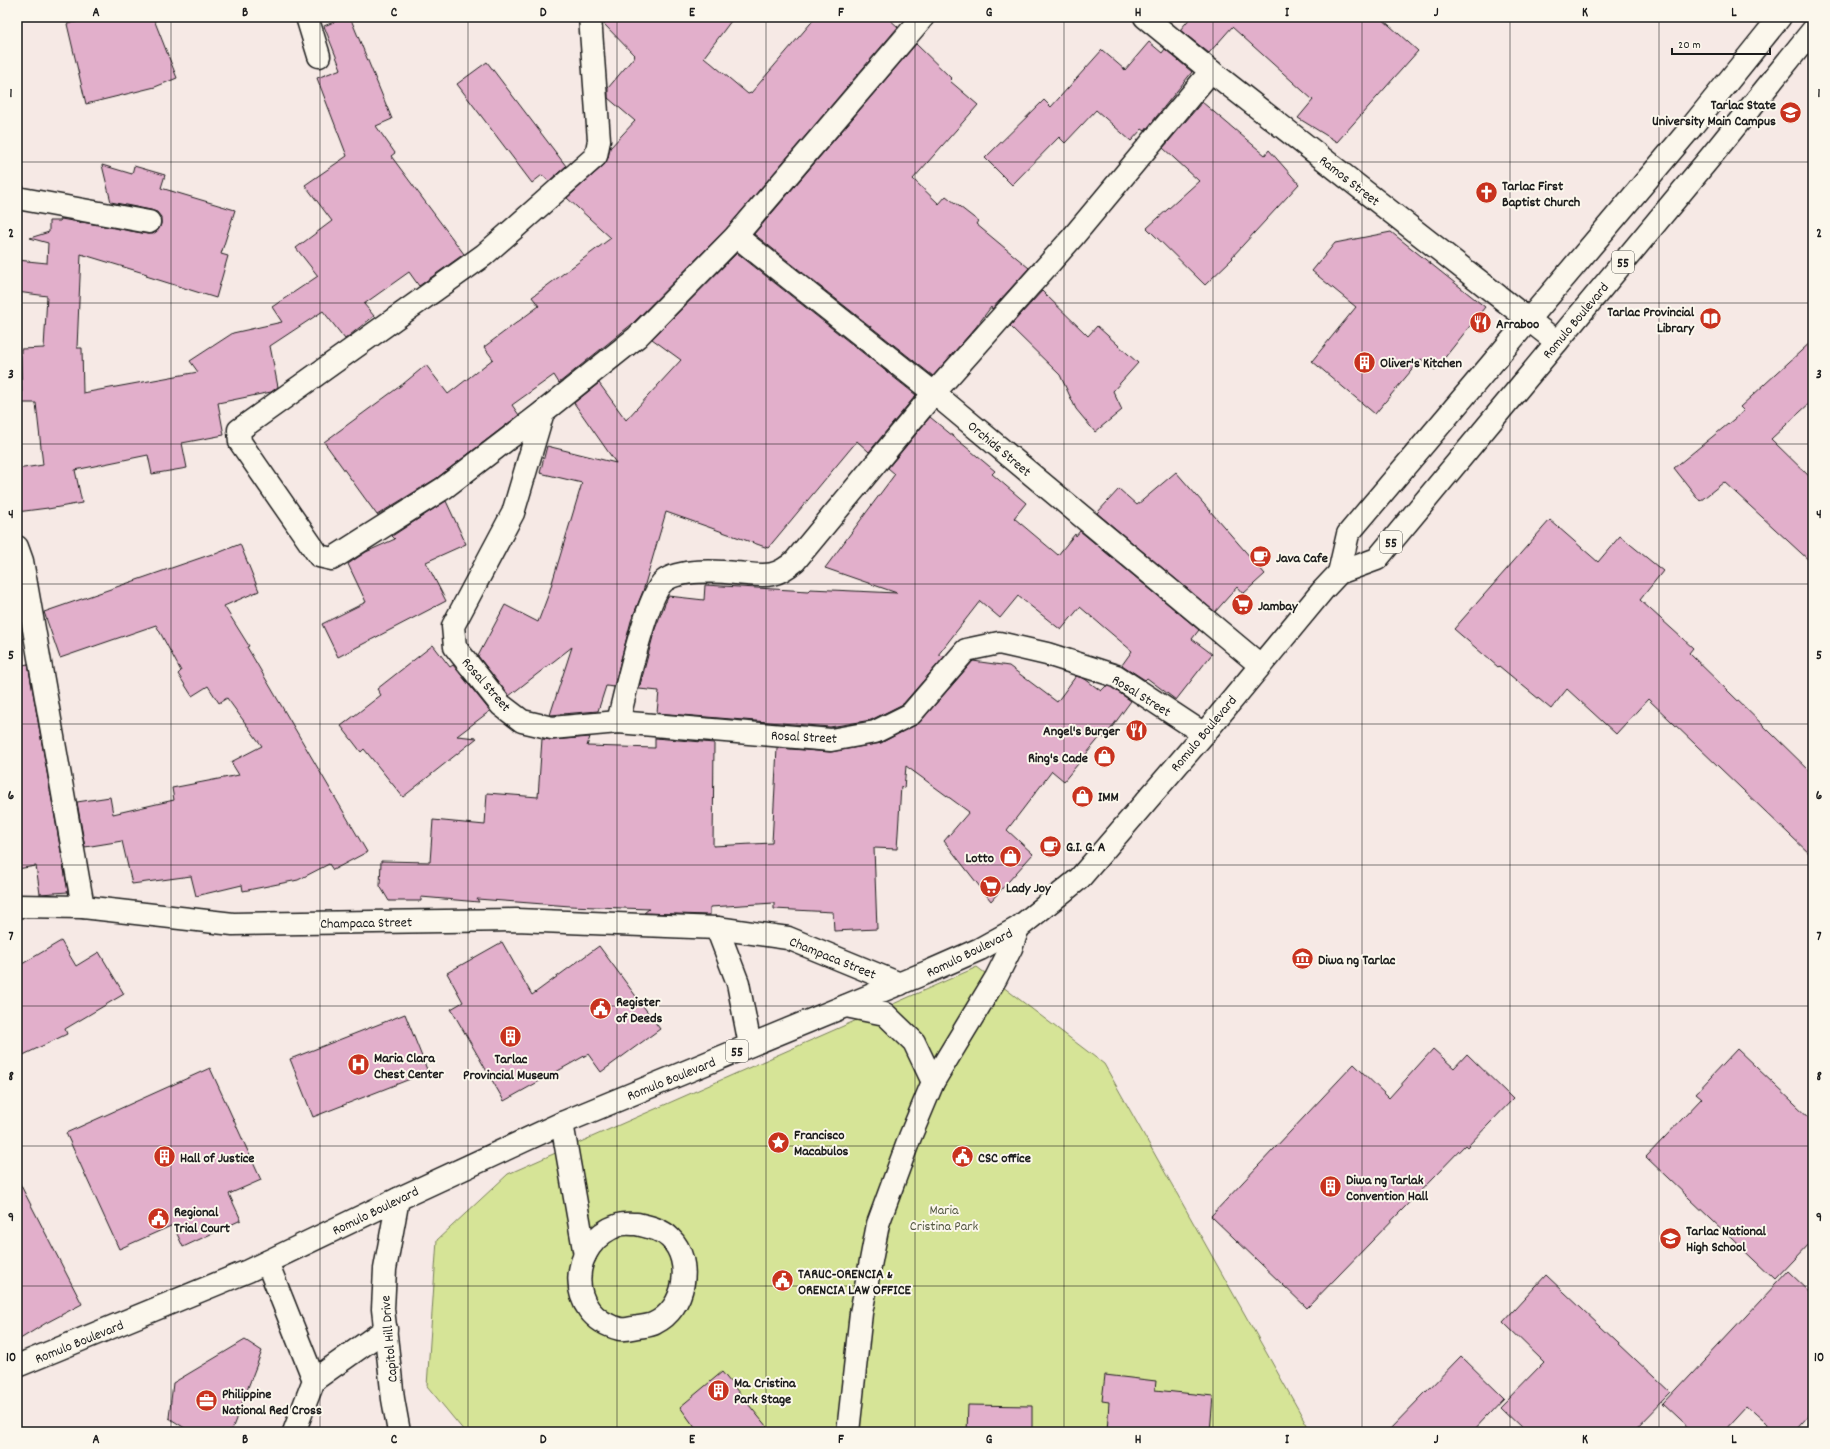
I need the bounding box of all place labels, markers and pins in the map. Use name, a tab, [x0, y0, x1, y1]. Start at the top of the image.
place label: Tarlac State University Main Campus	[1652, 96, 1776, 132]
school or university icon: Tarlac State University Main Campus	[1778, 99, 1804, 125]
place label: Tarlac First Baptist Church	[1502, 177, 1581, 213]
church icon: Tarlac First Baptist Church	[1473, 180, 1499, 206]
place label: Tarlac Provincial Library	[1607, 303, 1695, 339]
library icon: Tarlac Provincial Library	[1697, 306, 1723, 332]
restaurant icon: Arraboo	[1468, 310, 1494, 336]
place label: Arraboo	[1496, 315, 1539, 335]
building icon: Oliver's Kitchen	[1351, 349, 1377, 375]
place label: Oliver's Kitchen	[1380, 354, 1462, 374]
cafe icon: Java Cafe	[1248, 544, 1274, 570]
place label: Java Cafe	[1276, 549, 1328, 569]
supermarket icon: Jambay	[1229, 592, 1255, 618]
place label: Jambay	[1258, 597, 1299, 617]
restaurant icon: Angel's Burger	[1123, 717, 1149, 743]
place label: Angel's Burger	[1043, 722, 1121, 742]
shop icon: Ring's Cade	[1091, 744, 1117, 770]
place label: Ring's Cade	[1028, 749, 1088, 769]
shop icon: IMM	[1070, 783, 1096, 809]
place label: IMM	[1098, 788, 1119, 808]
cafe icon: G.I. G. A	[1037, 833, 1063, 859]
place label: G.I. G. A	[1066, 838, 1106, 858]
shop icon: Lotto	[997, 844, 1023, 870]
place label: Lotto	[965, 849, 994, 869]
supermarket icon: Lady Joy	[978, 874, 1004, 900]
place label: Lady Joy	[1006, 879, 1052, 899]
museum icon: Diwa ng Tarlac	[1290, 946, 1316, 972]
place label: Diwa ng Tarlac	[1318, 951, 1396, 971]
place label: Register of Deeds	[616, 993, 662, 1029]
public building icon: Register of Deeds	[587, 996, 613, 1022]
building icon: Tarlac Provincial Museum	[498, 1023, 524, 1049]
place label: Maria Clara Chest Center	[374, 1049, 445, 1085]
place label: Tarlac Provincial Museum	[463, 1050, 559, 1086]
hospital icon: Maria Clara Chest Center	[346, 1052, 372, 1078]
place label: Francisco Macabulos	[794, 1126, 849, 1162]
place icon: Francisco Macabulos	[766, 1129, 792, 1155]
building icon: Hall of Justice	[151, 1144, 177, 1170]
public building icon: CSC office	[949, 1144, 975, 1170]
place label: Hall of Justice	[180, 1149, 255, 1169]
place label: CSC office	[978, 1149, 1031, 1169]
place label: Diwa ng Tarlak Convention Hall	[1346, 1171, 1429, 1207]
building icon: Diwa ng Tarlak Convention Hall	[1318, 1174, 1344, 1200]
place label: Regional Trial Court	[174, 1203, 231, 1239]
public building icon: Regional Trial Court	[145, 1206, 171, 1232]
place label: Tarlac National High School	[1686, 1222, 1767, 1258]
school or university icon: Tarlac National High School	[1658, 1225, 1684, 1251]
place label: TARUC-ORENCIA & ORENCIA LAW OFFICE	[798, 1265, 912, 1301]
public building icon: TARUC-ORENCIA & ORENCIA LAW OFFICE	[770, 1268, 796, 1294]
place label: Ma. Cristina Park Stage	[734, 1374, 797, 1410]
building icon: Ma. Cristina Park Stage	[706, 1377, 732, 1403]
place label: Philippine National Red Cross	[222, 1385, 322, 1421]
office icon: Philippine National Red Cross	[194, 1388, 220, 1414]

